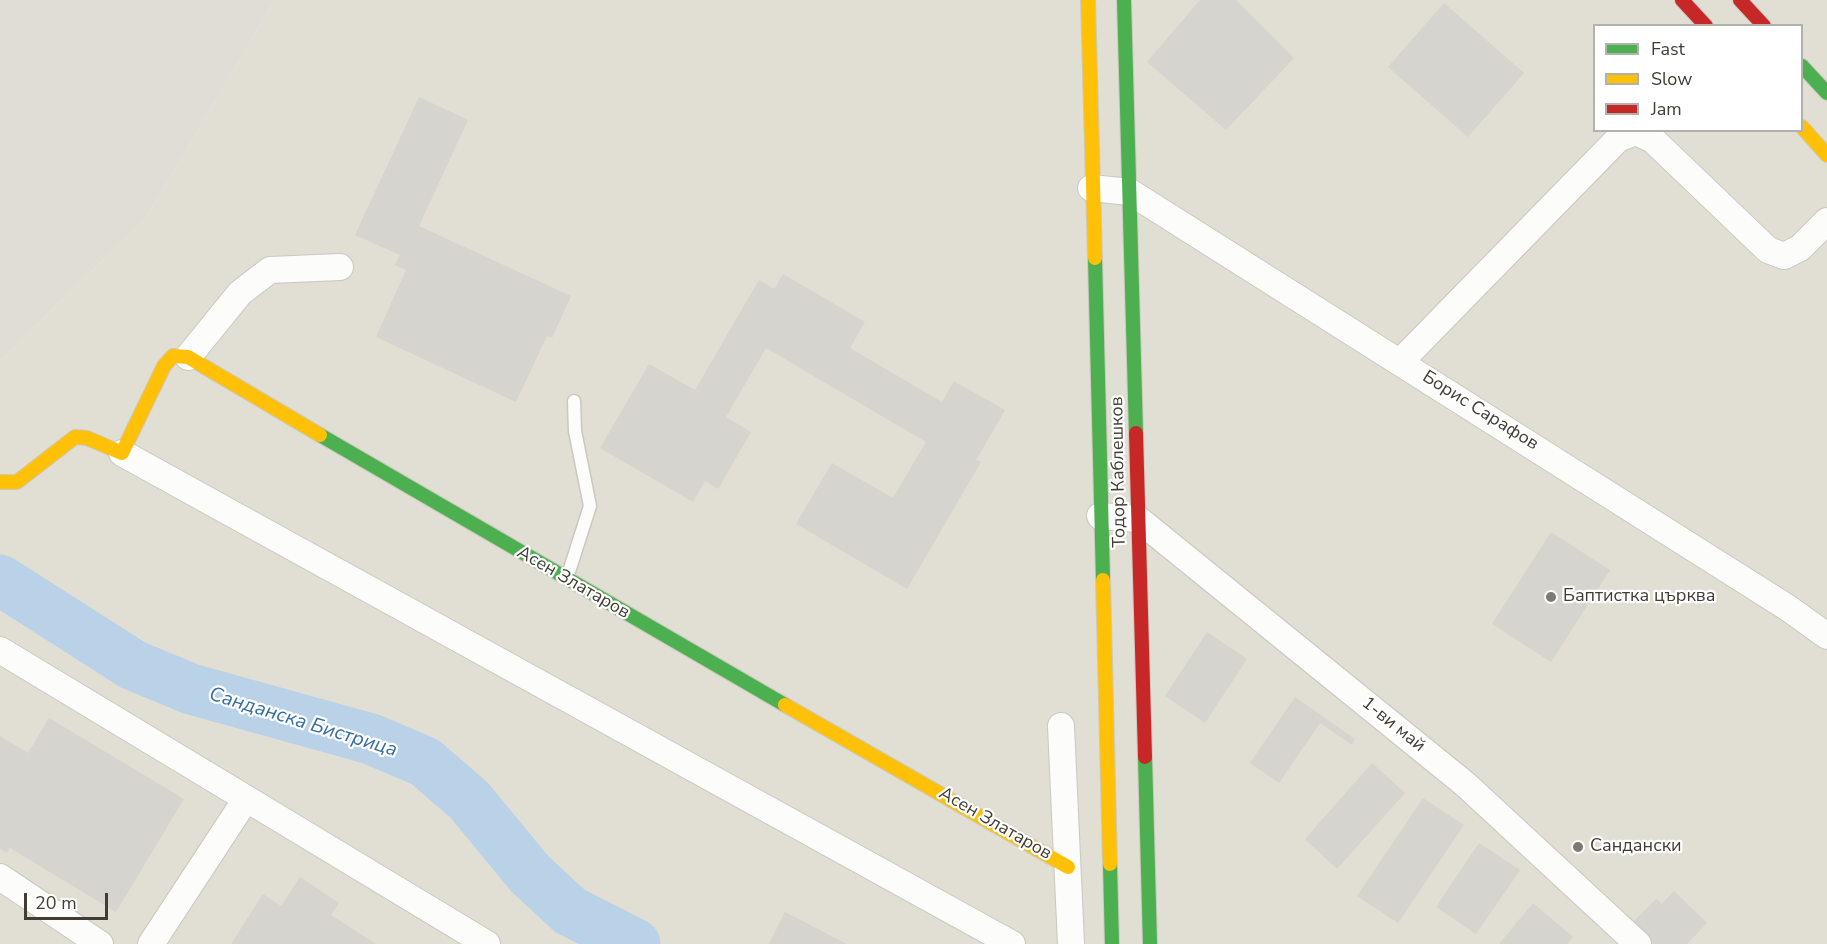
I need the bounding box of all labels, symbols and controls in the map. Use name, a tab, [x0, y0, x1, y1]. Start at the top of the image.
legend	[1593, 24, 1803, 132]
text: Fast	[1651, 37, 1685, 61]
text: Slow	[1651, 67, 1692, 91]
text: Jam	[1651, 97, 1682, 121]
street label: Борис Сарафов	[1418, 367, 1542, 455]
street label: Тодор Каблешков	[1107, 396, 1131, 548]
street label: Асен Златаров	[513, 542, 633, 624]
place label: Баптистка църква	[1563, 586, 1715, 608]
marker: Баптистка църква	[1544, 590, 1558, 604]
water label: Санданска Бистрица	[206, 683, 400, 763]
street label: 1-ви май	[1357, 693, 1429, 757]
street label: Асен Златаров	[935, 783, 1055, 865]
place label: Сандански	[1590, 836, 1682, 858]
marker: Сандански	[1571, 840, 1585, 854]
scale bar	[27, 881, 111, 919]
text: 20 m	[35, 891, 77, 915]

